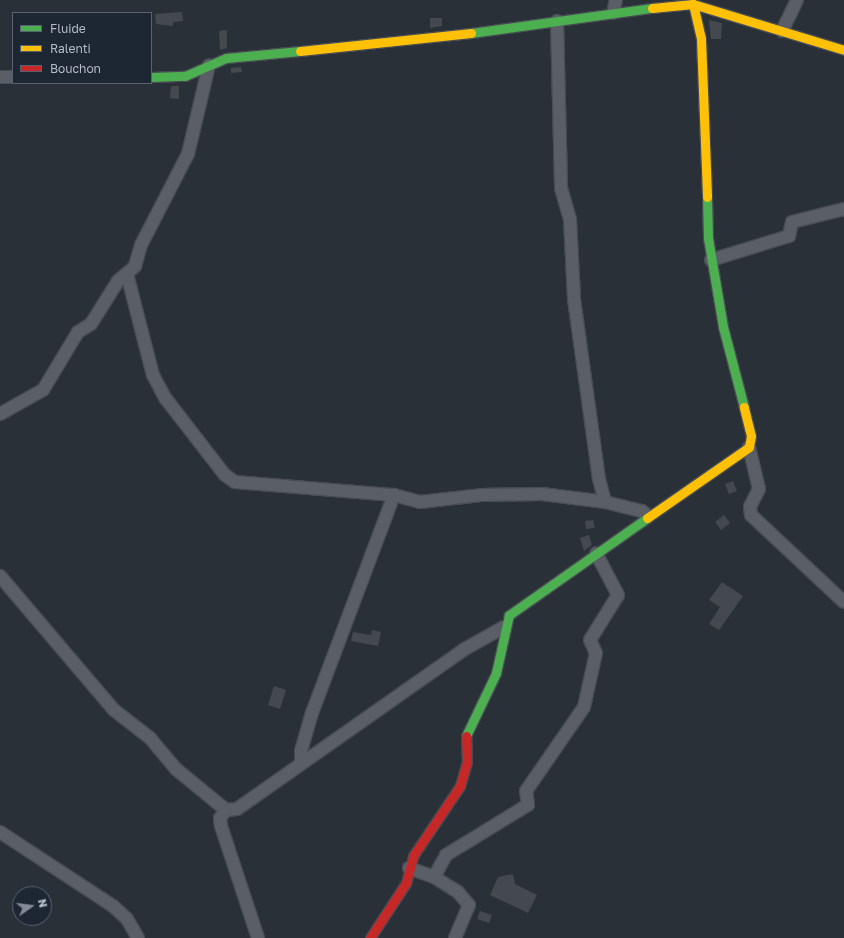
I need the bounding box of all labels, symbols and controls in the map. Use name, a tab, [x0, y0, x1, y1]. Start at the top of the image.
legend	[12, 12, 152, 84]
text: Fluide	[50, 21, 86, 36]
text: Ralenti	[50, 41, 91, 56]
text: Bouchon	[50, 61, 101, 76]
north arrow	[12, 886, 52, 926]
text: N	[36, 898, 50, 909]

